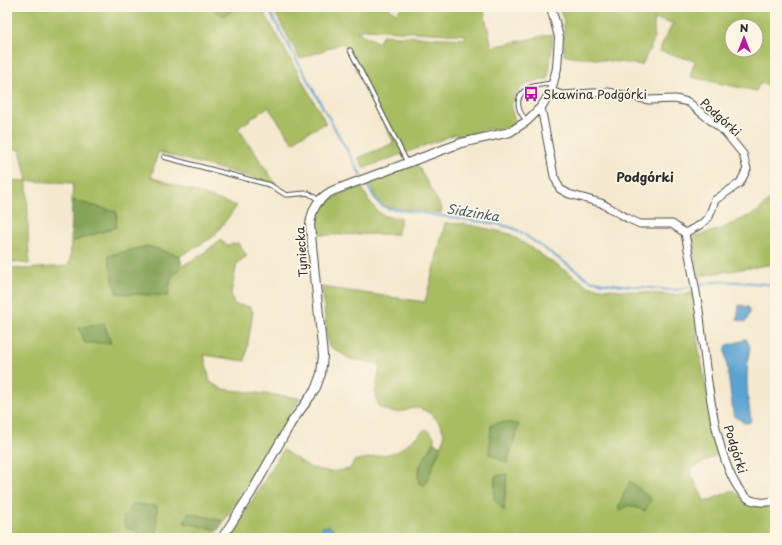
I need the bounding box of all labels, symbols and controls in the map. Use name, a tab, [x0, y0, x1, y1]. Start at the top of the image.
north arrow	[724, 18, 764, 58]
text: N	[740, 19, 749, 36]
bus stop icon: Skawina Podgórki	[522, 85, 540, 103]
place label: Skawina Podgórki	[543, 85, 647, 103]
street label: Podgórki	[696, 94, 746, 140]
district label: Podgórki	[616, 167, 674, 186]
water label: Sidzinka	[445, 198, 502, 226]
street label: Tyniecka	[290, 225, 312, 278]
street label: Podgórki	[720, 423, 752, 475]

